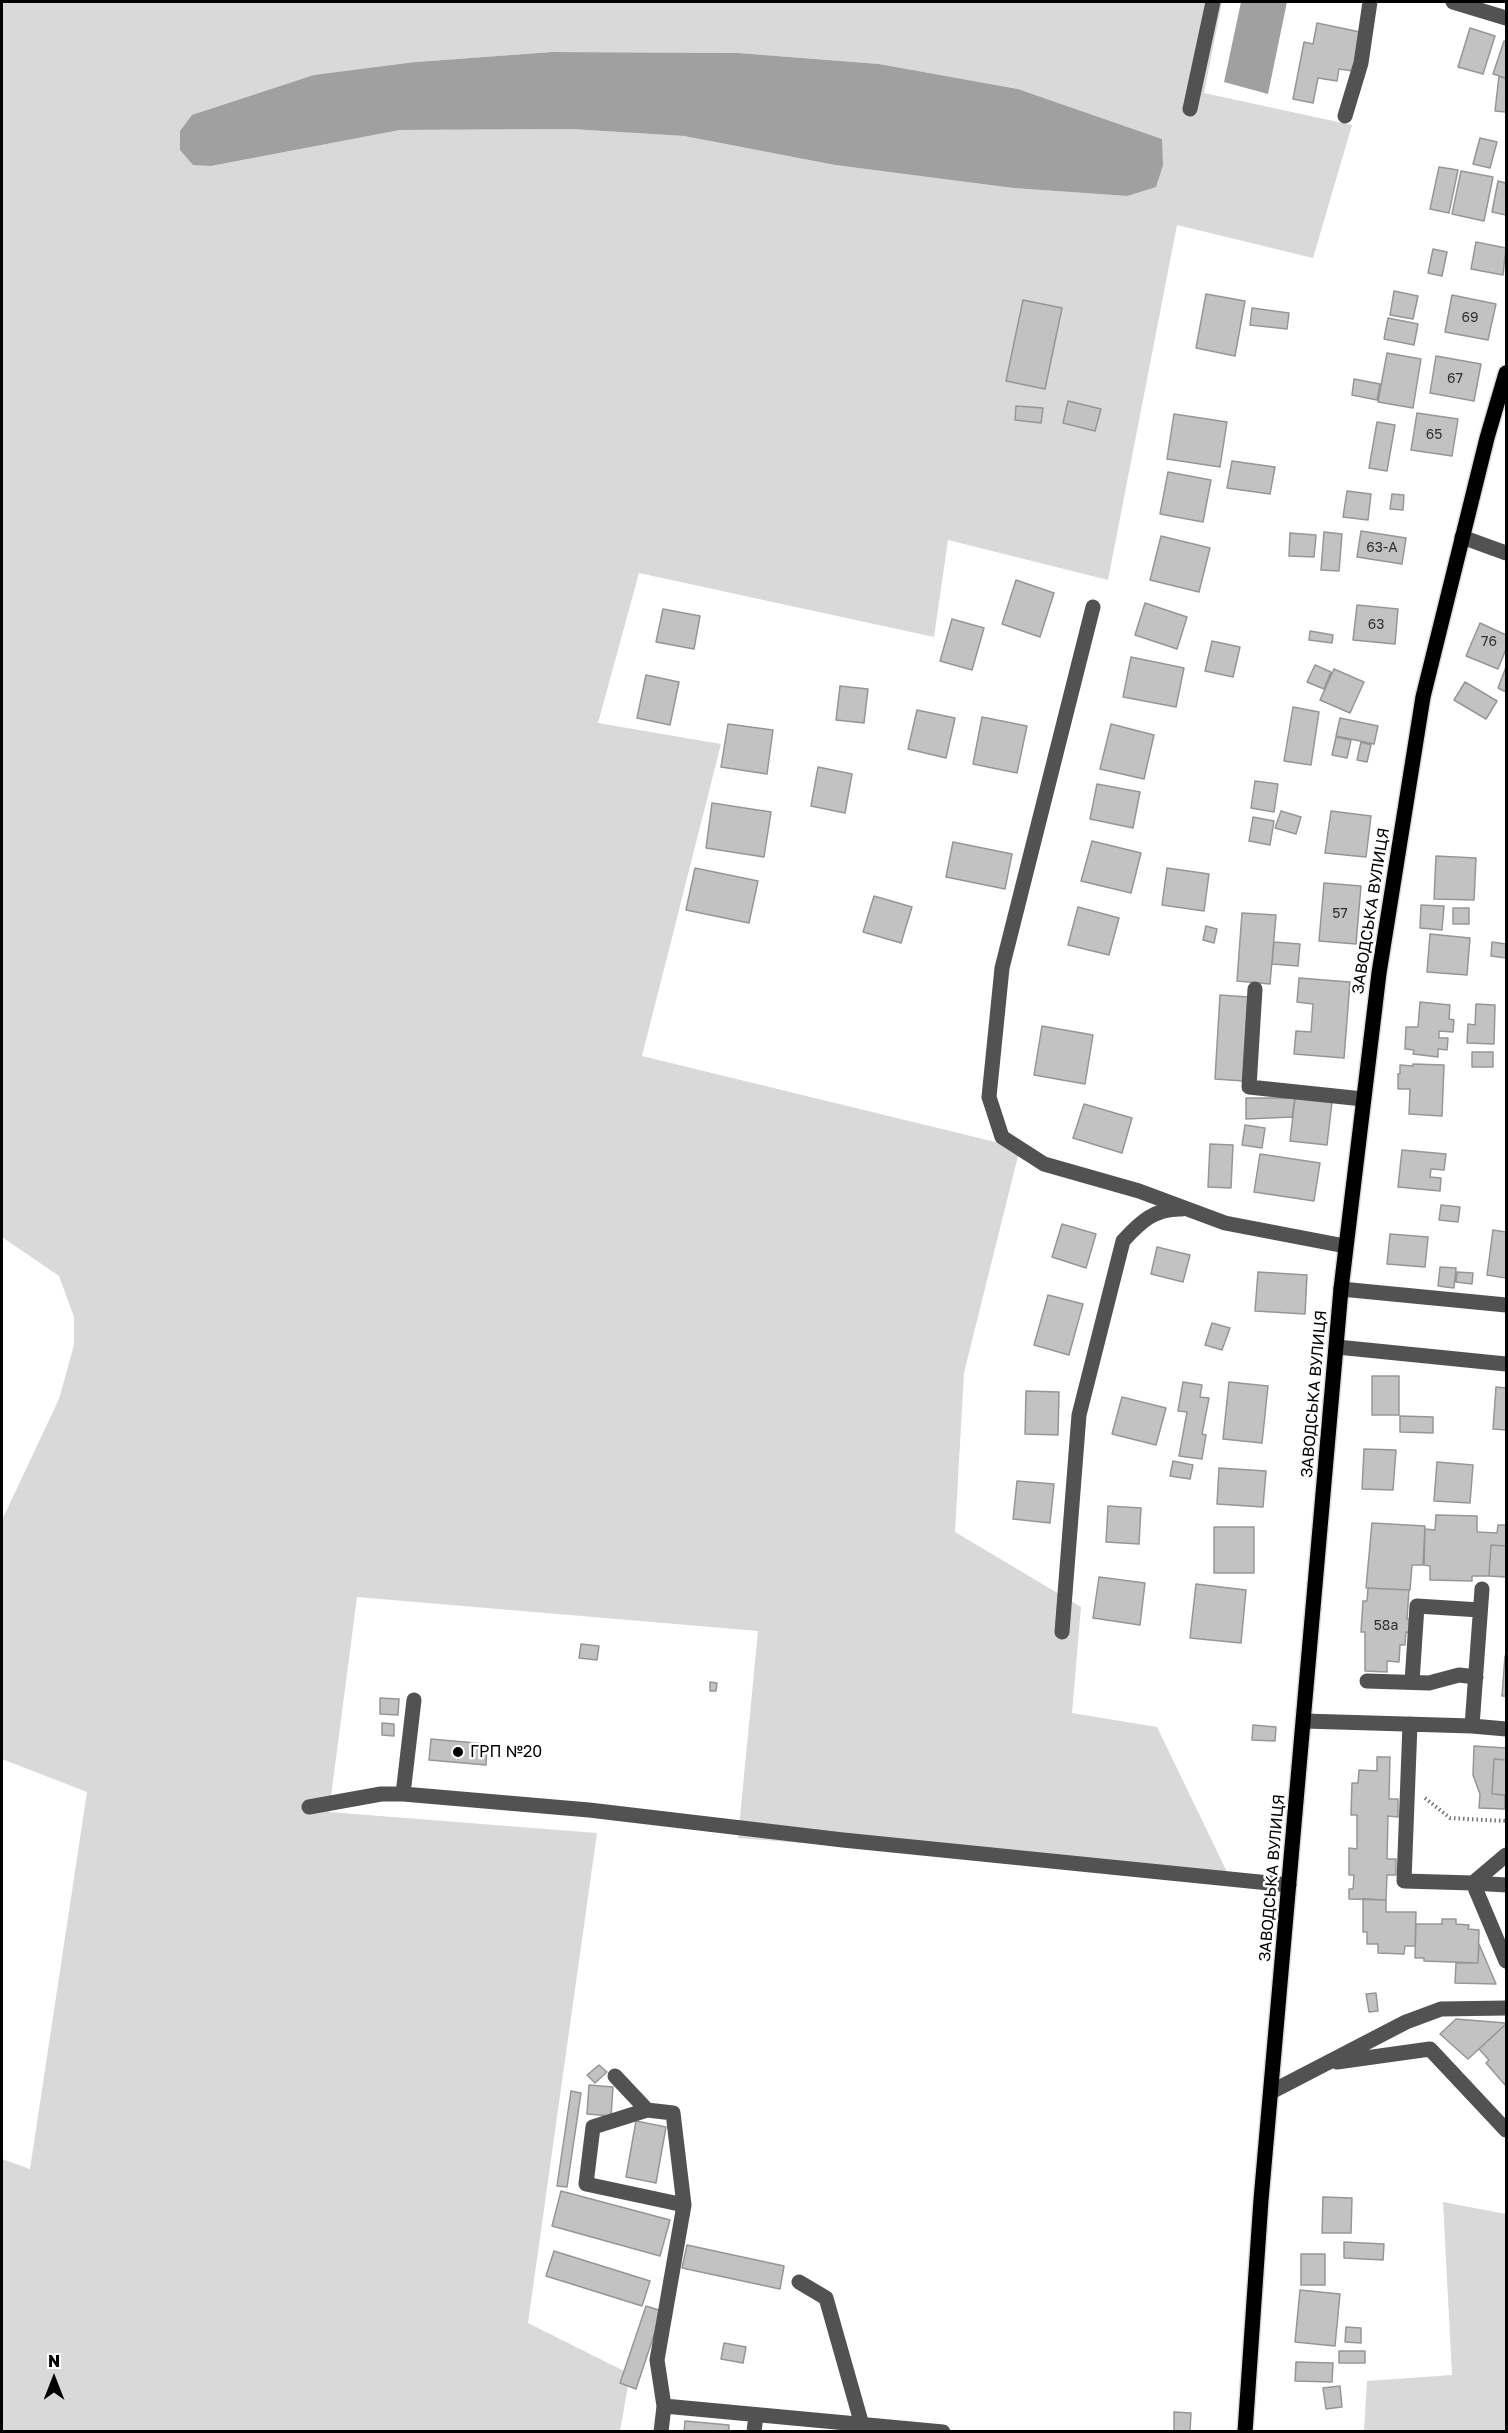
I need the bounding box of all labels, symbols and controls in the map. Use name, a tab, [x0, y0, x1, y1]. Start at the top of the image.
house number: 69	[1462, 310, 1478, 326]
house number: 67	[1447, 371, 1463, 387]
house number: 65	[1426, 427, 1442, 443]
house number: 63-А	[1366, 540, 1398, 556]
house number: 63	[1368, 617, 1384, 633]
house number: 76	[1481, 634, 1497, 650]
street label: ЗАВОДСЬКА ВУЛИЦЯ	[1348, 826, 1394, 996]
house number: 57	[1332, 906, 1348, 922]
street label: ЗАВОДСЬКА ВУЛИЦЯ	[1297, 1309, 1331, 1479]
house number: 58а	[1374, 1618, 1398, 1634]
place label: ГРП №20	[470, 1742, 542, 1762]
marker: ГРП №20	[451, 1745, 465, 1759]
street label: ЗАВОДСЬКА ВУЛИЦЯ	[1255, 1793, 1289, 1963]
north arrow	[24, 2349, 84, 2409]
text: N	[48, 2351, 60, 2371]

